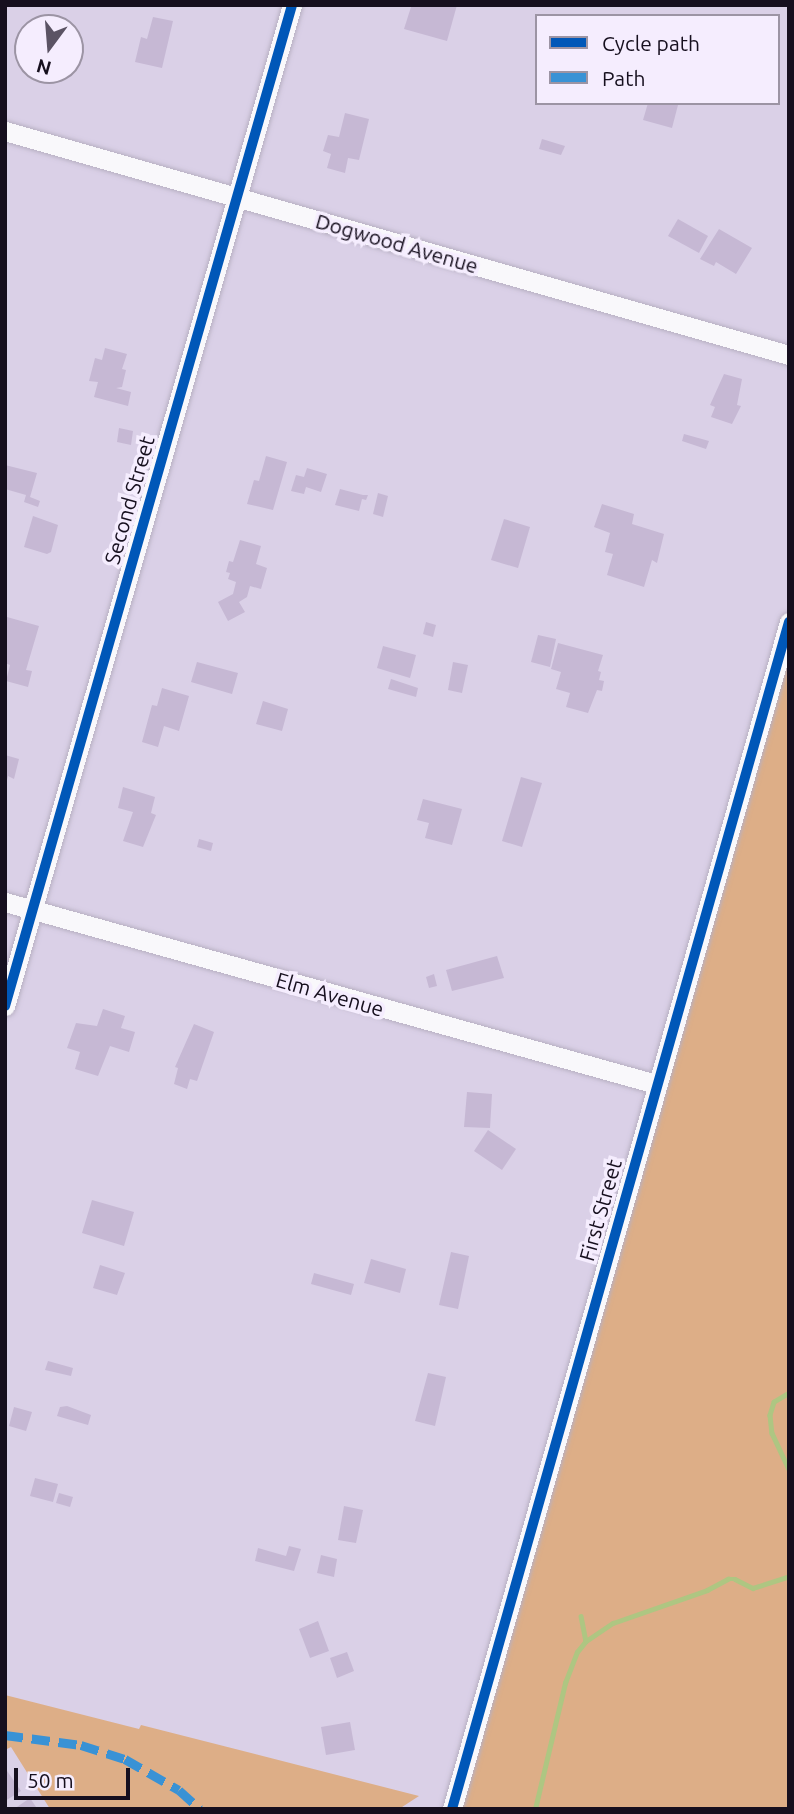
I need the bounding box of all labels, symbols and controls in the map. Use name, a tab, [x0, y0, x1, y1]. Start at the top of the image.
north arrow	[14, 14, 84, 84]
legend	[535, 14, 780, 105]
text: Cycle path	[602, 31, 700, 55]
text: N	[34, 55, 54, 80]
text: Path	[602, 66, 645, 90]
street label: Dogwood Avenue	[313, 208, 481, 278]
street label: Second Street	[99, 433, 159, 567]
street label: Elm Avenue	[273, 967, 387, 1021]
street label: First Street	[573, 1156, 627, 1264]
scale bar	[18, 1755, 133, 1799]
text: 50 m	[27, 1768, 74, 1792]

